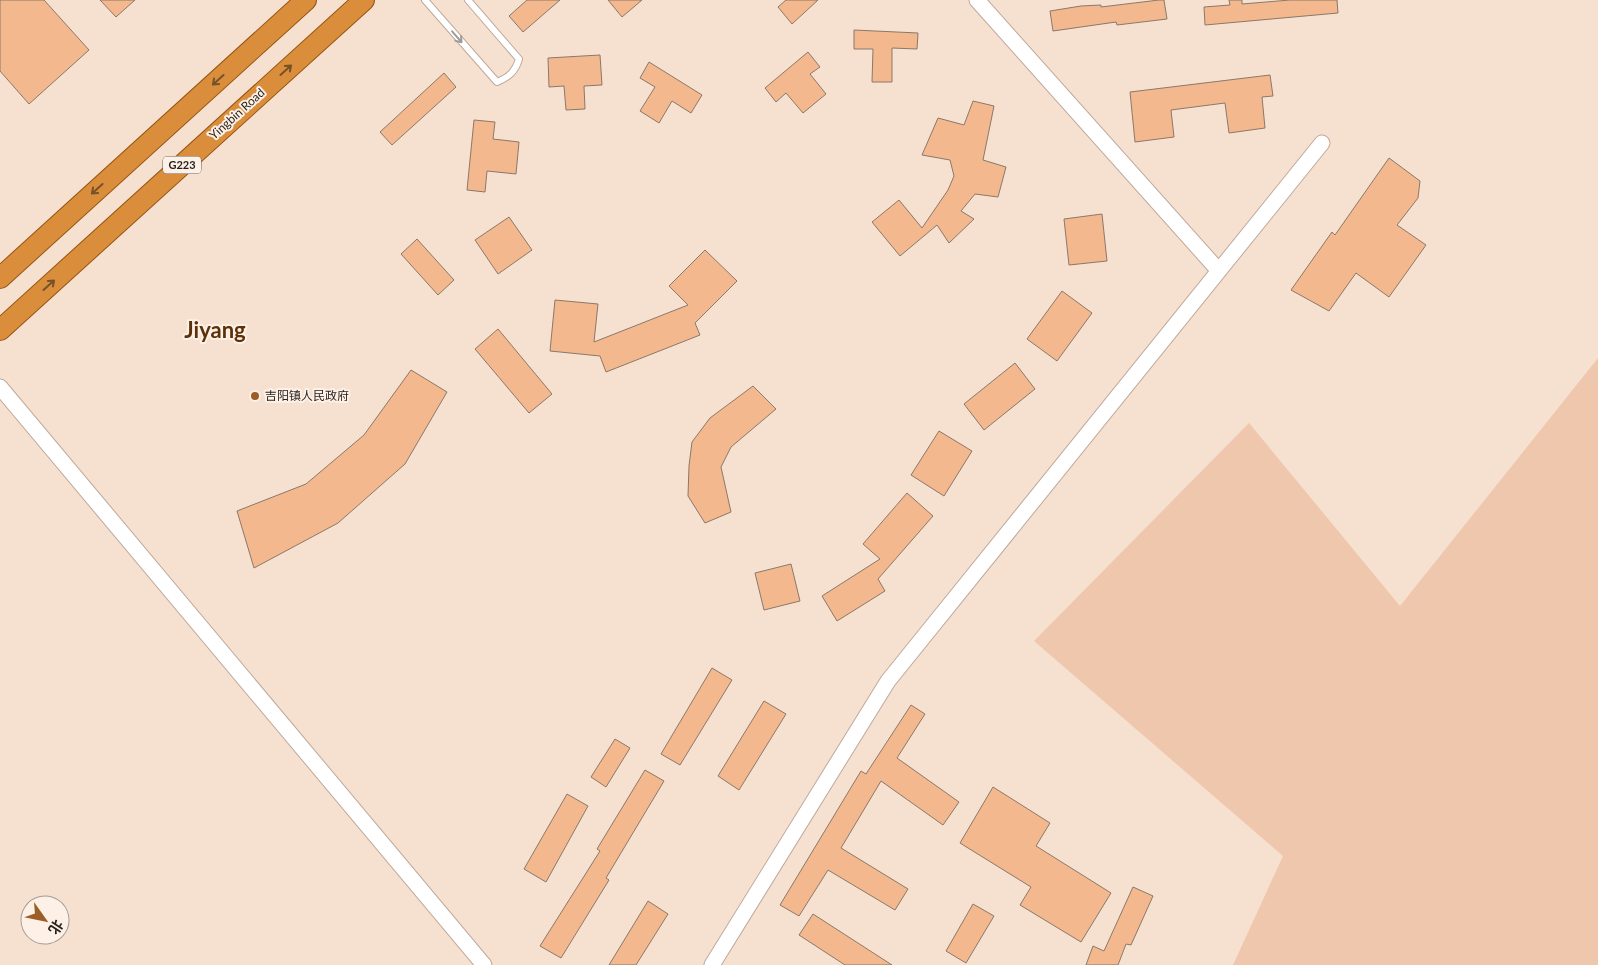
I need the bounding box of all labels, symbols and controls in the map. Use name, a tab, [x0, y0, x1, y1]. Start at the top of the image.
one-way arrow	[451, 30, 463, 43]
one-way arrow	[280, 64, 293, 76]
one-way arrow	[211, 74, 224, 86]
street label: Yingbin Road	[206, 85, 267, 142]
road number: G223	[163, 156, 201, 174]
one-way arrow	[91, 183, 104, 195]
one-way arrow	[43, 279, 56, 291]
district label: Jiyang	[184, 316, 246, 343]
place label: 吉阳镇人民政府	[265, 388, 349, 403]
marker: 吉阳镇人民政府	[249, 390, 261, 402]
north arrow	[20, 895, 70, 945]
text: 北	[45, 917, 67, 938]

